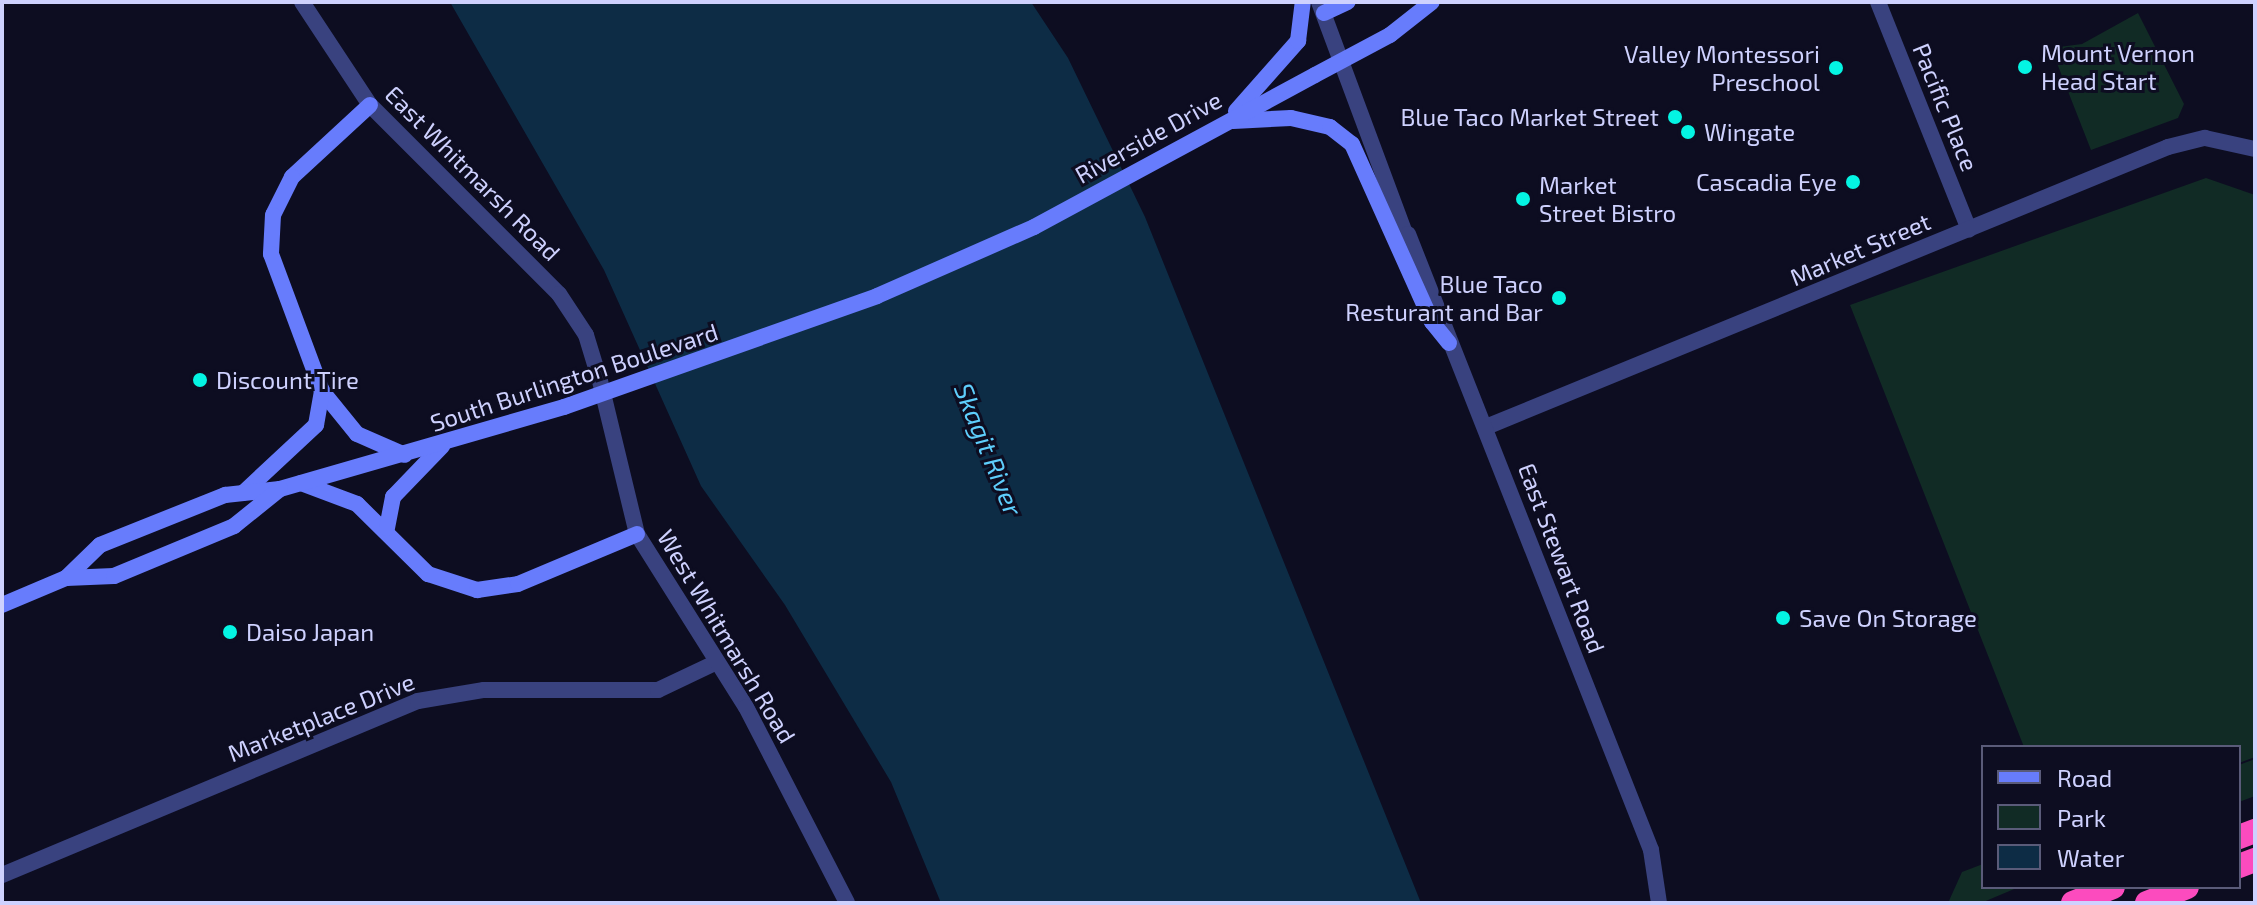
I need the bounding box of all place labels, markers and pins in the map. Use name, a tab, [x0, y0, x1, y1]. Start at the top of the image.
place label: Mount Vernon Head Start	[2041, 39, 2196, 95]
place label: Valley Montessori Preschool	[1624, 40, 1820, 96]
marker: Mount Vernon Head Start	[2016, 58, 2034, 76]
marker: Valley Montessori Preschool	[1827, 59, 1845, 77]
place label: Blue Taco Market Street	[1400, 103, 1659, 131]
marker: Blue Taco Market Street	[1666, 108, 1684, 126]
place label: Wingate	[1704, 118, 1795, 146]
marker: Wingate	[1679, 123, 1697, 141]
place label: Cascadia Eye	[1696, 168, 1837, 196]
place label: Market Street Bistro	[1539, 171, 1676, 227]
marker: Cascadia Eye	[1844, 173, 1862, 191]
marker: Market Street Bistro	[1514, 190, 1532, 208]
place label: Blue Taco Resturant and Bar	[1345, 270, 1543, 326]
marker: Blue Taco Resturant and Bar	[1550, 289, 1568, 307]
place label: Discount Tire	[216, 366, 359, 394]
marker: Discount Tire	[191, 371, 209, 389]
place label: Save On Storage	[1799, 604, 1977, 632]
marker: Save On Storage	[1774, 609, 1792, 627]
place label: Daiso Japan	[246, 618, 375, 646]
marker: Daiso Japan	[221, 623, 239, 641]

